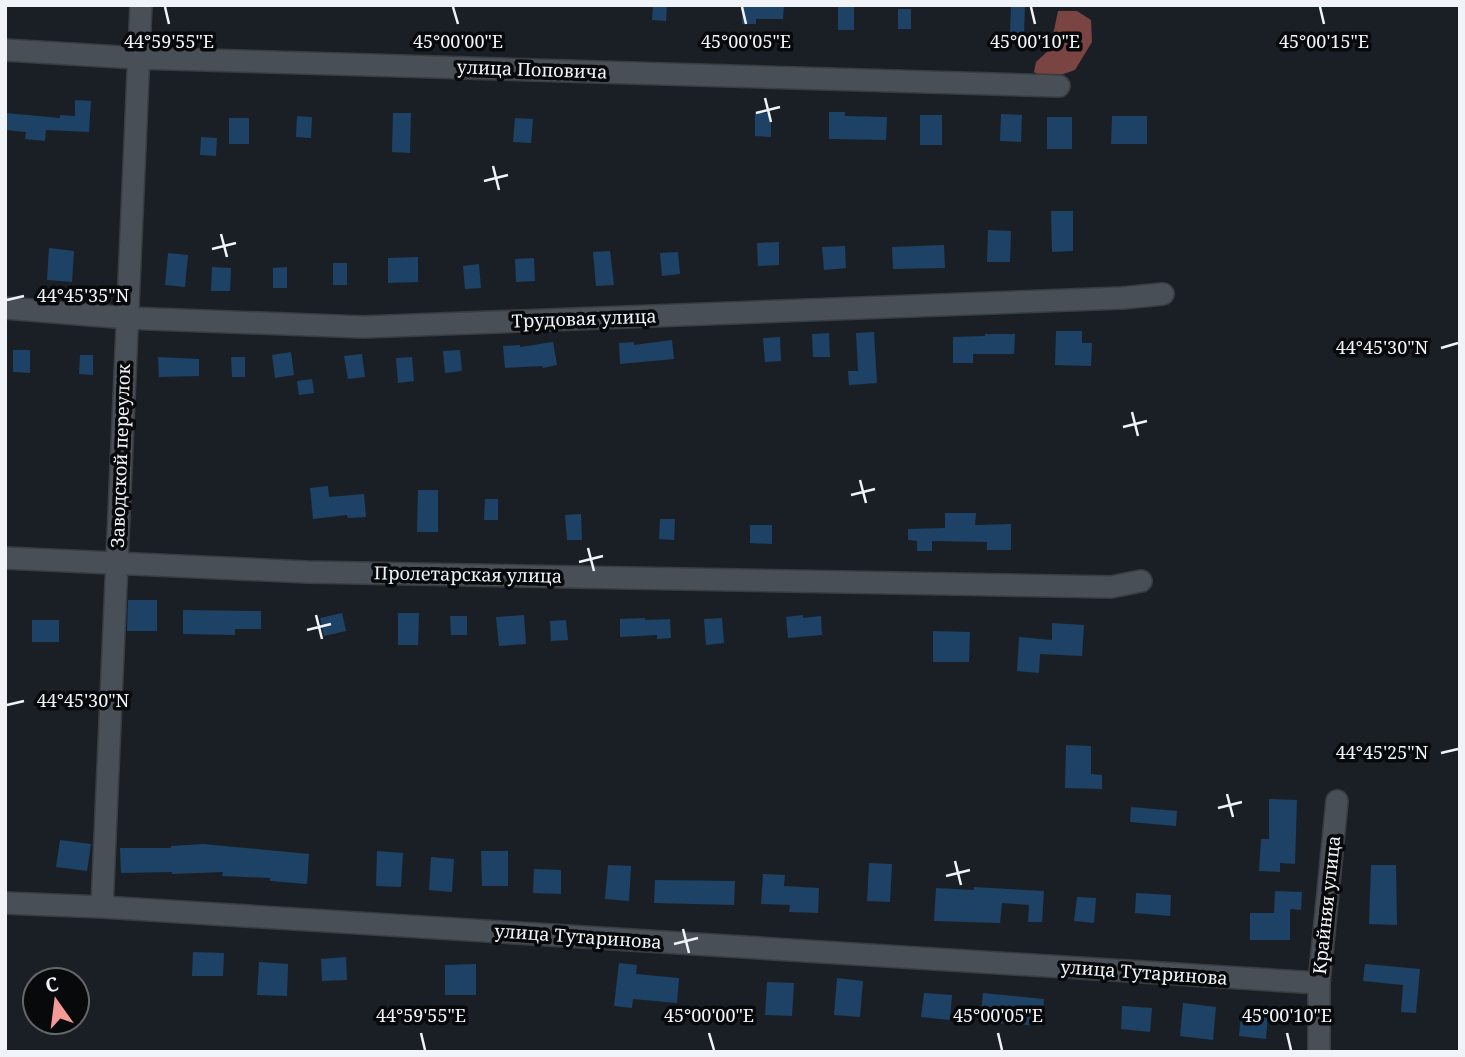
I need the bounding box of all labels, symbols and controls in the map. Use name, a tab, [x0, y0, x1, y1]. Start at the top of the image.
text: 44°59'55"E	[124, 29, 214, 53]
text: 45°00'00"E	[413, 29, 503, 53]
text: 45°00'05"E	[701, 29, 791, 53]
text: 45°00'10"E	[990, 29, 1080, 53]
text: 45°00'15"E	[1279, 29, 1369, 53]
street label: улица Поповича	[456, 54, 608, 84]
text: 44°45'35"N	[37, 283, 130, 307]
street label: Трудовая улица	[511, 303, 657, 333]
text: 44°45'30"N	[1336, 335, 1429, 359]
street label: Заводской переулок	[105, 363, 135, 548]
street label: Пролетарская улица	[374, 560, 562, 588]
text: 44°45'30"N	[37, 688, 130, 712]
text: 44°45'25"N	[1336, 740, 1429, 764]
street label: Крайняя улица	[1307, 834, 1345, 975]
street label: улица Тутаринова	[494, 918, 663, 954]
street label: улица Тутаринова	[1060, 954, 1229, 990]
north arrow	[21, 966, 91, 1036]
text: С	[43, 970, 61, 999]
text: 44°59'55"E	[376, 1003, 466, 1027]
text: 45°00'00"E	[664, 1003, 754, 1027]
text: 45°00'05"E	[953, 1003, 1043, 1027]
text: 45°00'10"E	[1242, 1003, 1332, 1027]

